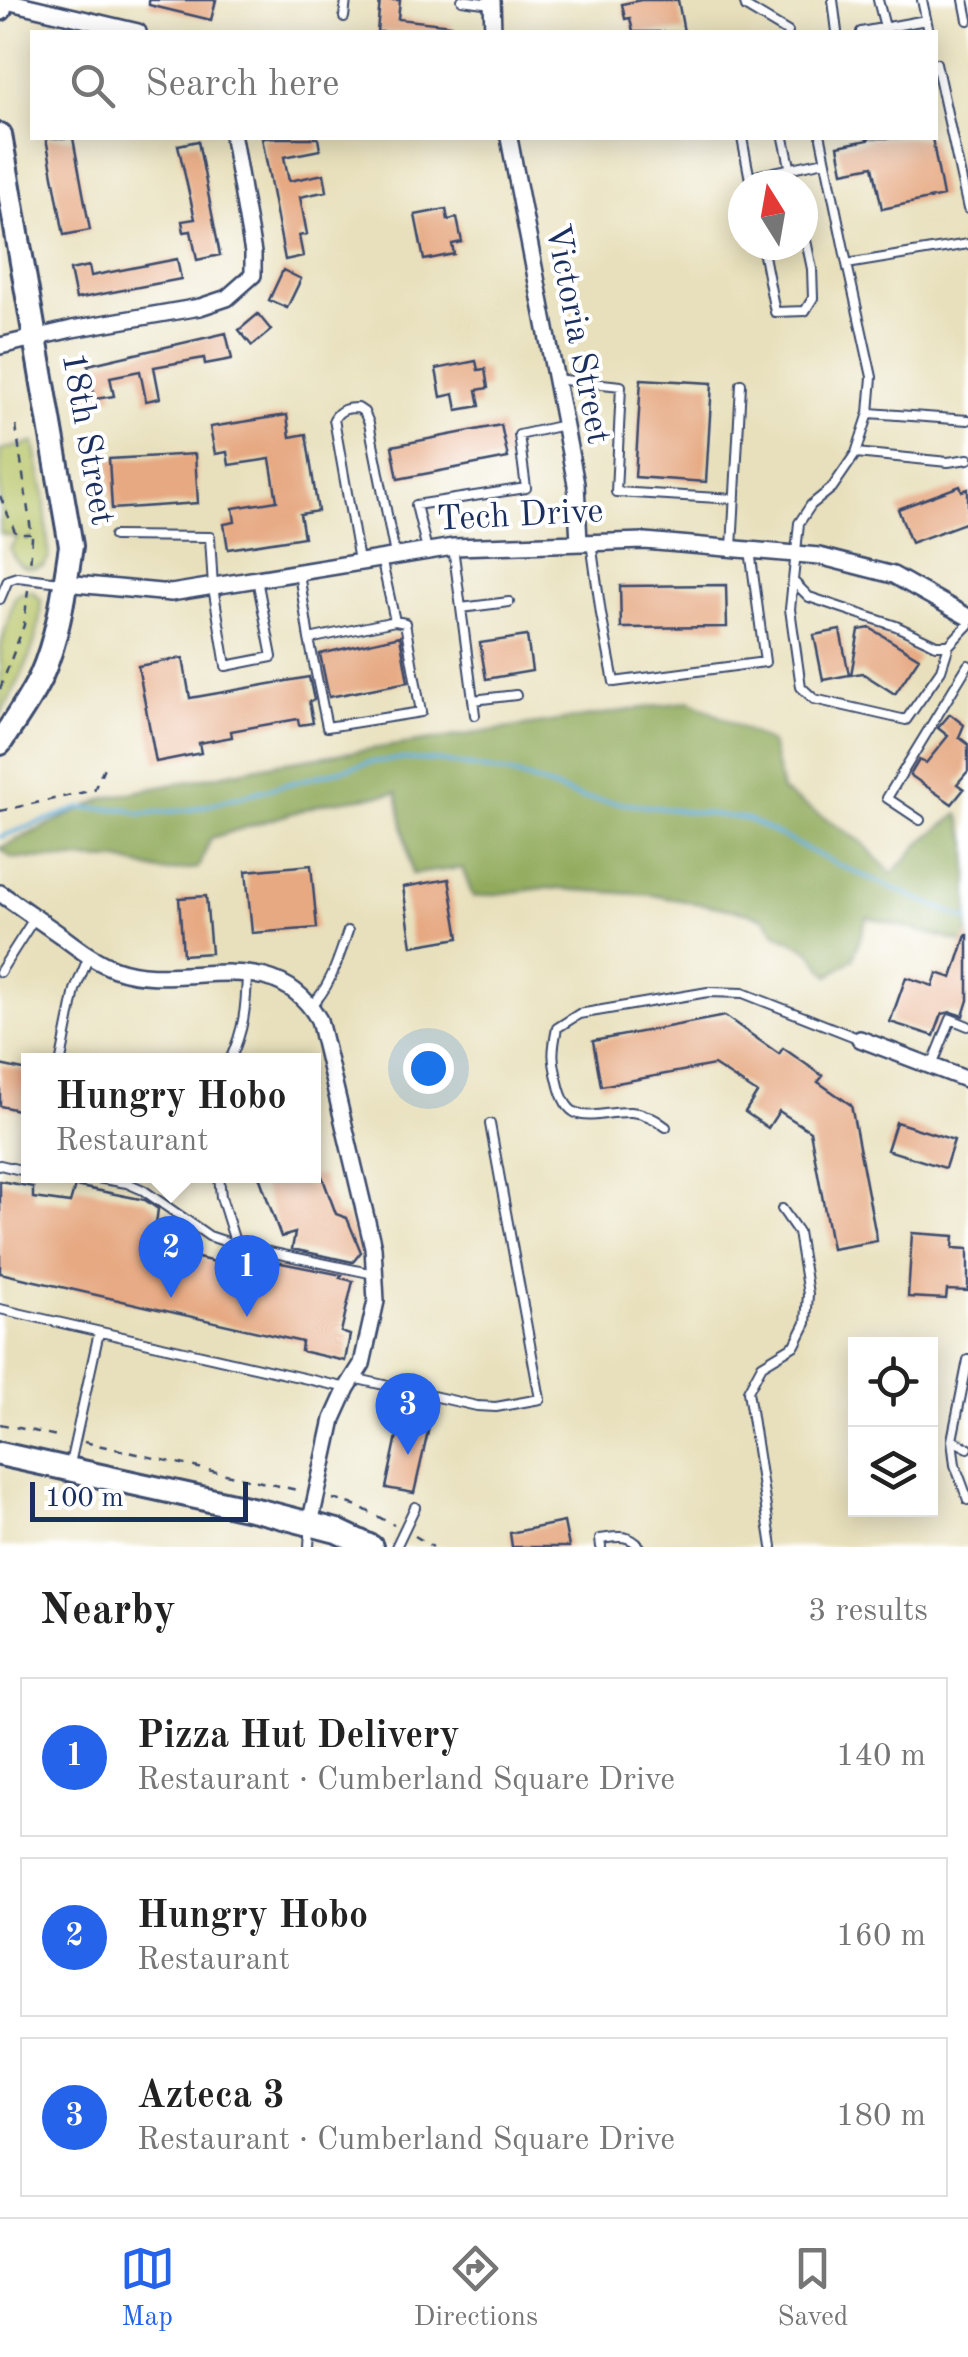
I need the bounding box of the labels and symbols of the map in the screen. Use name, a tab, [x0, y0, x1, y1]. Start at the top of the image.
north arrow	[728, 170, 818, 260]
street label: Victoria Street	[539, 221, 615, 447]
street label: 18th Street	[55, 350, 119, 528]
street label: Tech Drive	[436, 494, 604, 538]
your location	[403, 1043, 454, 1094]
pin: 2	[138, 1216, 204, 1298]
pin: 1	[214, 1234, 280, 1317]
pin: 3	[376, 1372, 440, 1455]
scale bar	[30, 1477, 248, 1522]

